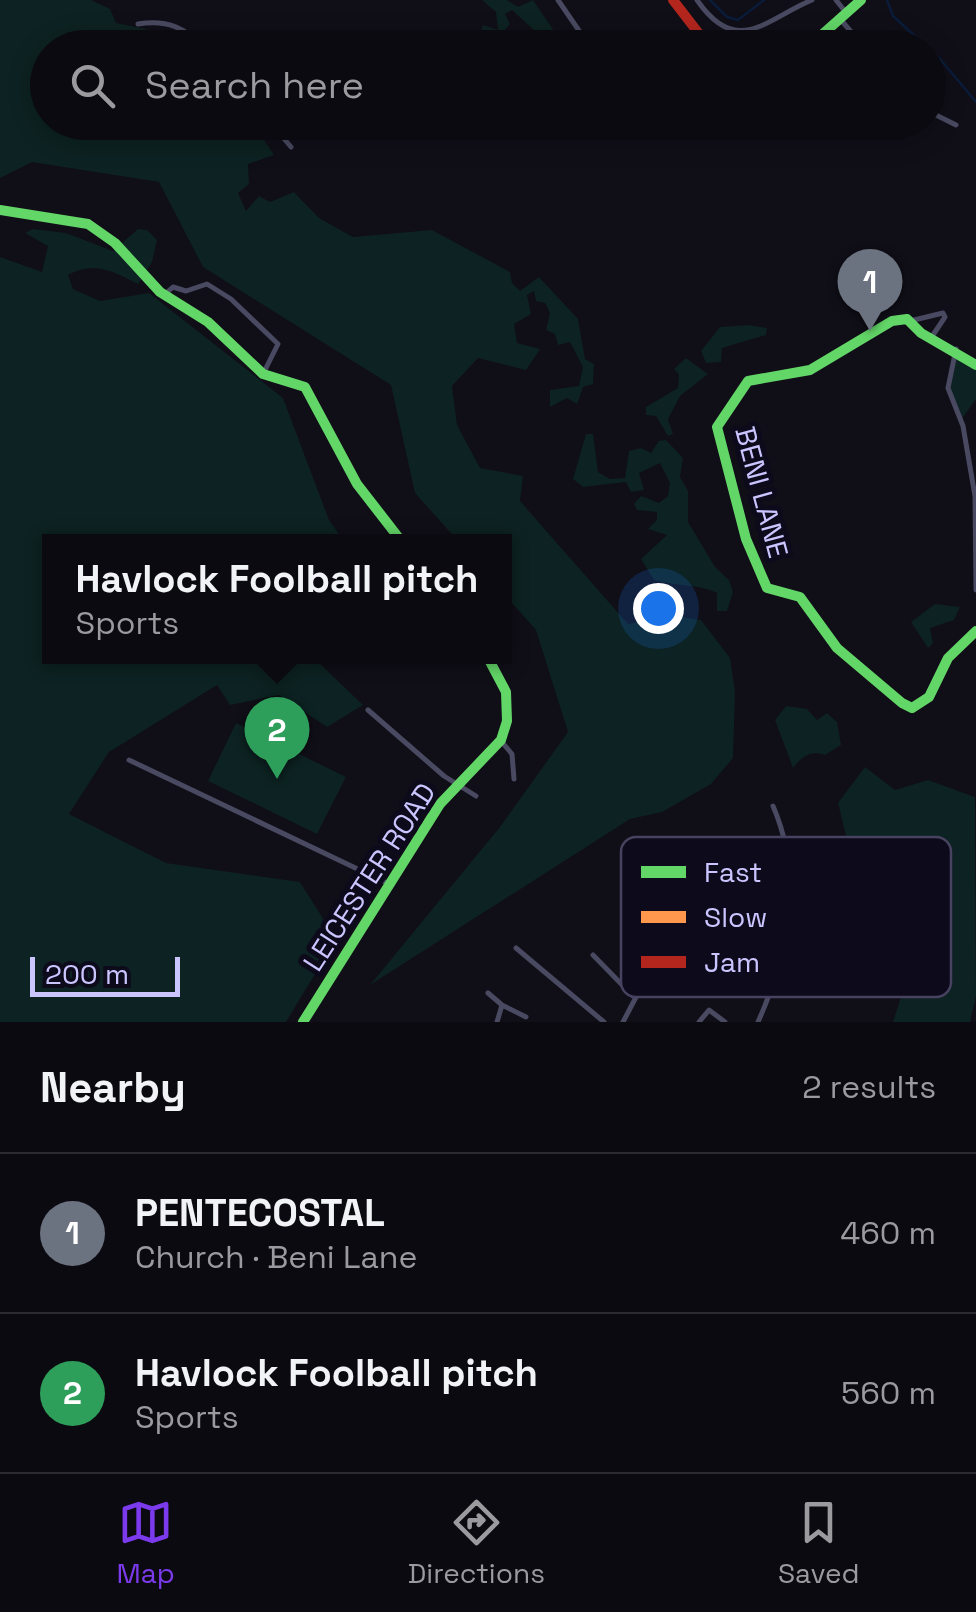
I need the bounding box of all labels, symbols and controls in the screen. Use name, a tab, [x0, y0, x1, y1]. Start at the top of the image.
search box	[30, 30, 946, 140]
icon: search	[65, 58, 120, 113]
text: Search here	[145, 61, 364, 109]
pin: 1	[838, 248, 902, 331]
street label: BENI LANE	[727, 423, 797, 561]
popup	[42, 534, 512, 664]
text: Havlock Foolball pitch	[76, 555, 478, 603]
your location	[633, 583, 684, 634]
text: Sports	[76, 603, 179, 643]
pin: 2	[244, 696, 310, 779]
street label: LEICESTER ROAD	[295, 776, 443, 978]
legend	[621, 837, 951, 997]
text: Fast	[704, 854, 762, 890]
text: Slow	[704, 899, 767, 935]
text: Jam	[704, 944, 760, 980]
scale bar	[30, 952, 180, 996]
text: 200 m	[45, 956, 129, 992]
text: Nearby	[40, 1061, 186, 1114]
text: 2 results	[802, 1067, 936, 1107]
text: PENTECOSTAL	[135, 1189, 385, 1237]
text: 1	[65, 1213, 80, 1253]
text: 460 m	[840, 1213, 936, 1253]
text: Church · Beni Lane	[135, 1237, 417, 1277]
text: Havlock Foolball pitch	[135, 1349, 538, 1397]
text: 2	[63, 1373, 82, 1413]
text: 560 m	[841, 1373, 936, 1413]
text: Sports	[135, 1397, 239, 1437]
tab: Map	[116, 1495, 175, 1591]
tab: Directions	[408, 1495, 545, 1591]
tab: Saved	[778, 1495, 860, 1591]

